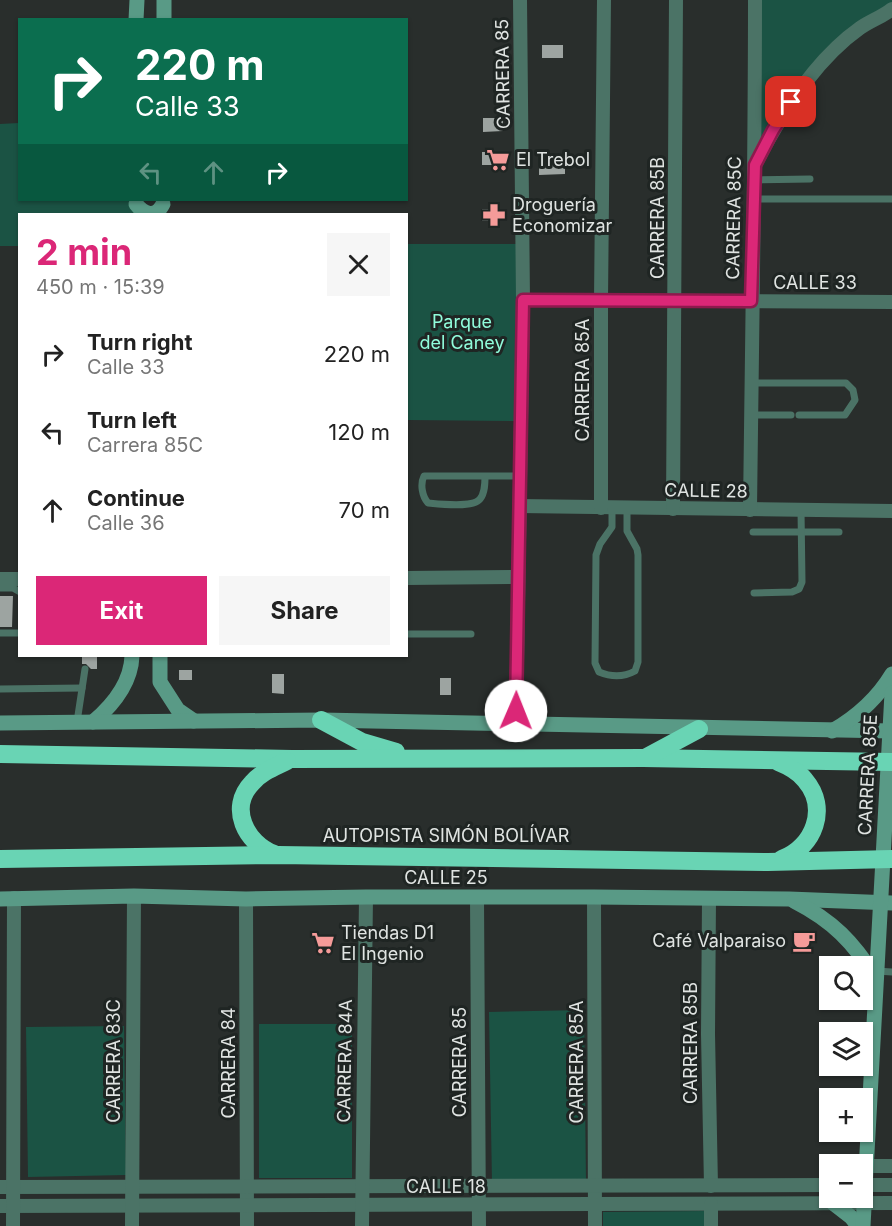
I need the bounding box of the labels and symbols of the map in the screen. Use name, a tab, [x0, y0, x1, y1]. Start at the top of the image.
street label: CARRERA 85	[491, 19, 514, 129]
pin	[765, 76, 816, 127]
supermarket icon: El Trebol	[485, 147, 511, 173]
place label: El Trebol	[516, 149, 590, 170]
street label: CARRERA 85C	[722, 156, 745, 280]
street label: CARRERA 85B	[647, 157, 668, 279]
place label: Droguería Economizar	[512, 194, 612, 236]
pharmacy icon: Droguería Economizar	[481, 202, 507, 228]
street label: CALLE 33	[773, 272, 857, 293]
park label: Parque del Caney	[419, 311, 505, 353]
street label: CARRERA 85A	[572, 319, 593, 441]
street label: CALLE 28	[664, 479, 748, 502]
position arrow	[484, 679, 548, 743]
street label: CARRERA 85E	[854, 714, 881, 836]
street label: AUTOPISTA SIMÓN BOLÍVAR	[323, 824, 570, 846]
street label: CALLE 25	[404, 867, 488, 888]
place label: Tiendas D1 El Ingenio	[341, 922, 434, 964]
cafe icon: Café Valparaiso	[791, 928, 817, 954]
supermarket icon: Tiendas D1 El Ingenio	[310, 930, 336, 956]
place label: Café Valparaiso	[652, 930, 786, 951]
street label: CARRERA 85B	[680, 982, 701, 1104]
street label: CARRERA 83C	[103, 999, 124, 1123]
street label: CARRERA 84A	[333, 999, 356, 1123]
street label: CARRERA 85A	[566, 1001, 587, 1123]
street label: CARRERA 84	[218, 1007, 239, 1119]
street label: CARRERA 85	[449, 1007, 470, 1117]
street label: CALLE 18	[406, 1176, 486, 1197]

